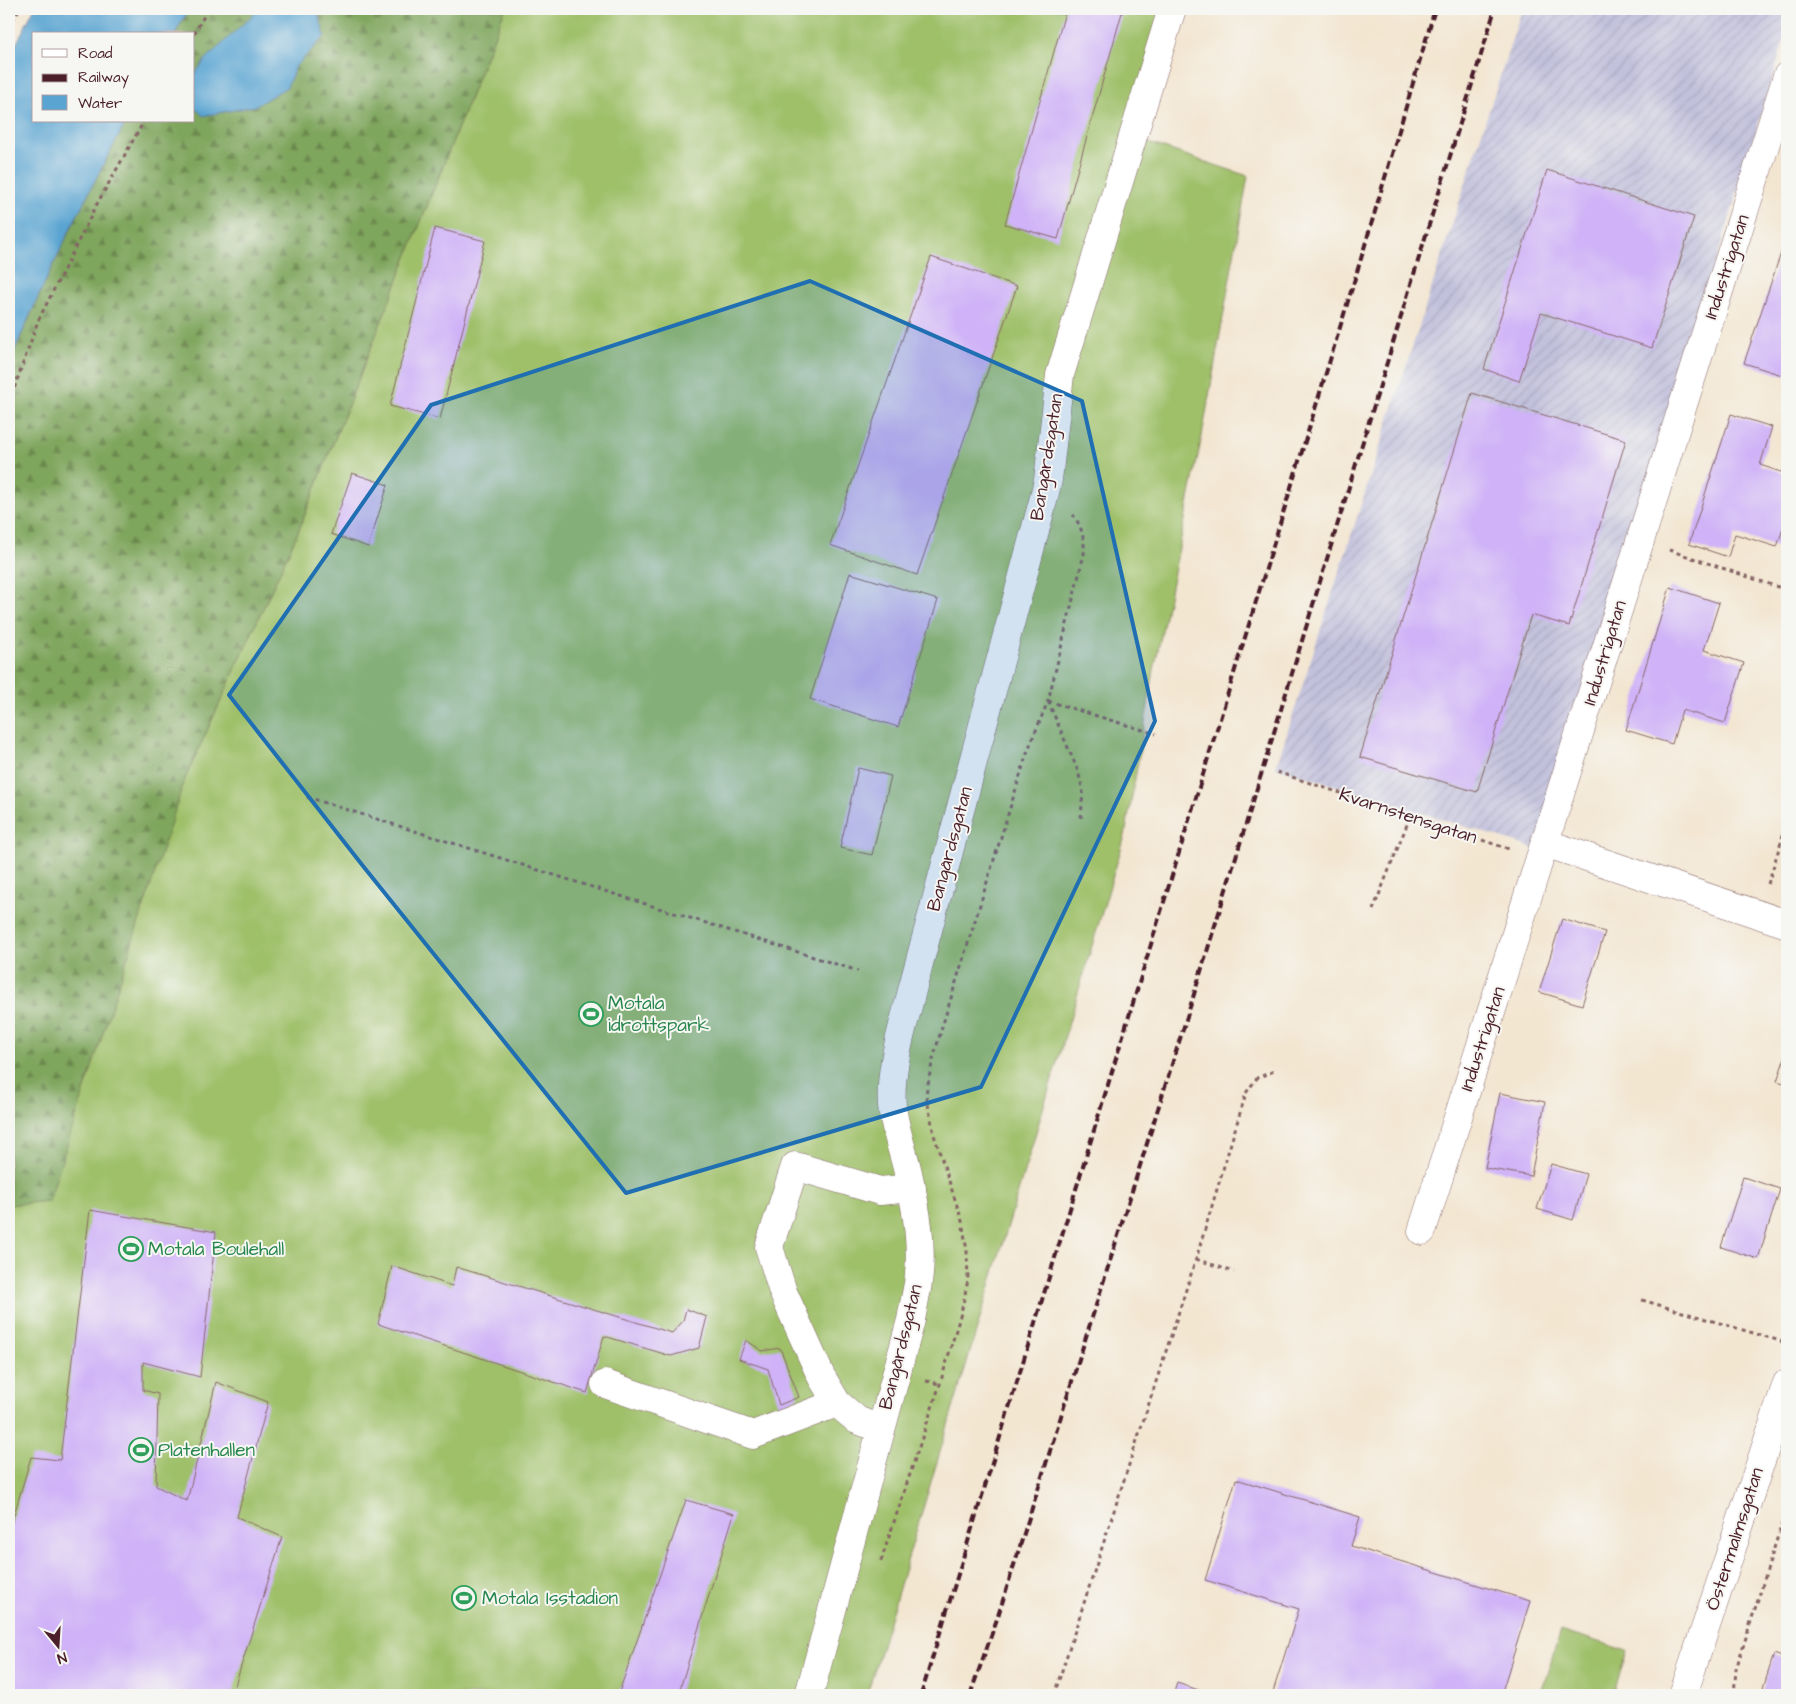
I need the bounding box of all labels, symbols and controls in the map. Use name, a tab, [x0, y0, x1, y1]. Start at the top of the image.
legend	[32, 32, 195, 122]
text: Road	[78, 43, 113, 64]
text: Railway	[78, 67, 129, 89]
text: Water	[78, 93, 122, 114]
street label: Industrigatan	[1697, 211, 1758, 323]
street label: Bangårdsgatan	[1024, 392, 1071, 523]
street label: Industrigatan	[1576, 597, 1635, 709]
street label: Kvarnstensgatan	[1335, 781, 1481, 852]
street label: Bangårdsgatan	[920, 784, 981, 915]
street label: Industrigatan	[1453, 983, 1514, 1095]
place label: Motala idrottspark	[608, 990, 709, 1039]
sports icon: Motala idrottspark	[578, 1001, 604, 1027]
sports icon: Motala Boulehall	[118, 1236, 144, 1262]
place label: Motala Boulehall	[148, 1236, 284, 1263]
street label: Bangårdsgatan	[872, 1282, 931, 1413]
sports icon: Platenhallen	[128, 1437, 154, 1463]
place label: Platenhallen	[158, 1437, 255, 1464]
street label: Östermalmsgatan	[1699, 1464, 1772, 1614]
sports icon: Motala Isstadion	[451, 1585, 477, 1611]
place label: Motala Isstadion	[482, 1585, 618, 1612]
north arrow	[32, 1622, 82, 1672]
text: N	[54, 1647, 69, 1668]

